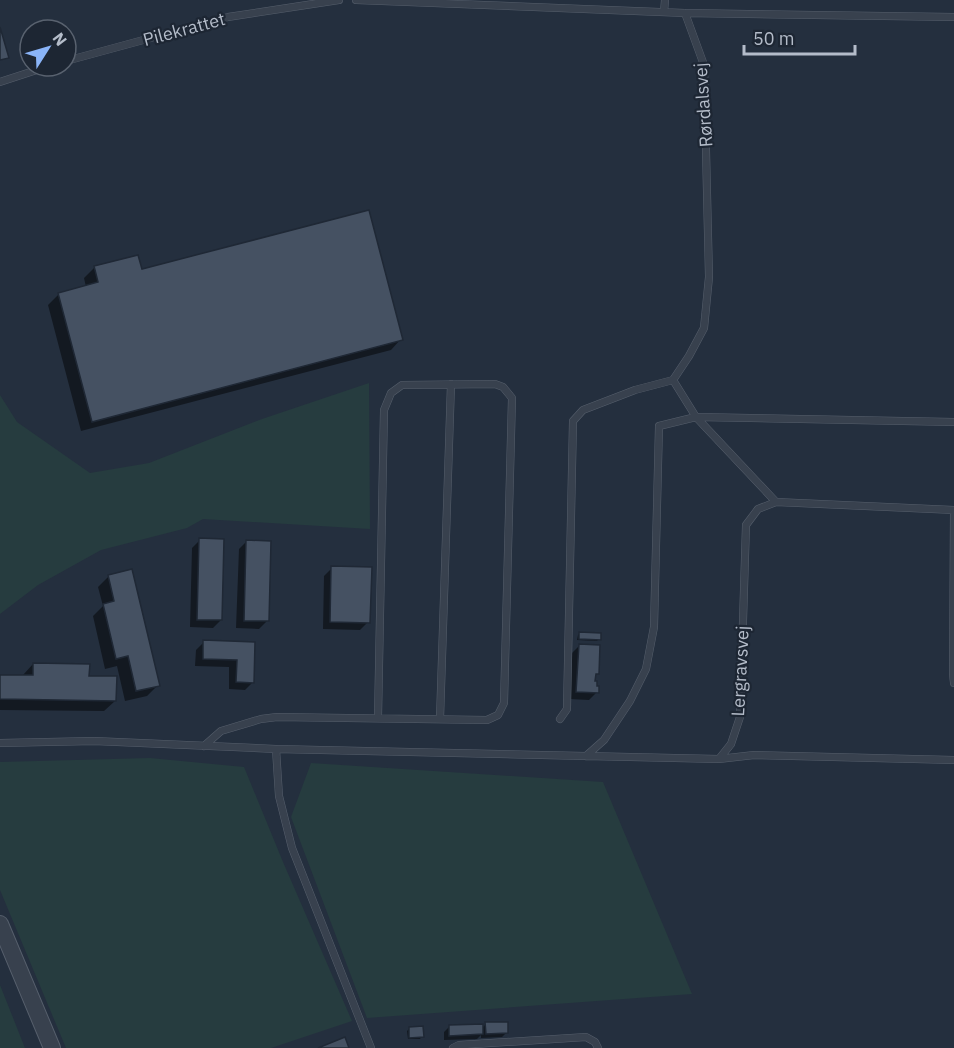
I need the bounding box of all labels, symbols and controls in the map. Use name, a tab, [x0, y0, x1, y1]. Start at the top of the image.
street label: Pilekrattet	[140, 7, 228, 51]
north arrow	[18, 18, 78, 78]
scale bar	[744, 18, 855, 56]
text: 50 m	[753, 27, 795, 50]
text: N	[49, 28, 71, 50]
street label: Rørdalsvej	[689, 62, 717, 148]
street label: Lergravsvej	[726, 625, 754, 717]

